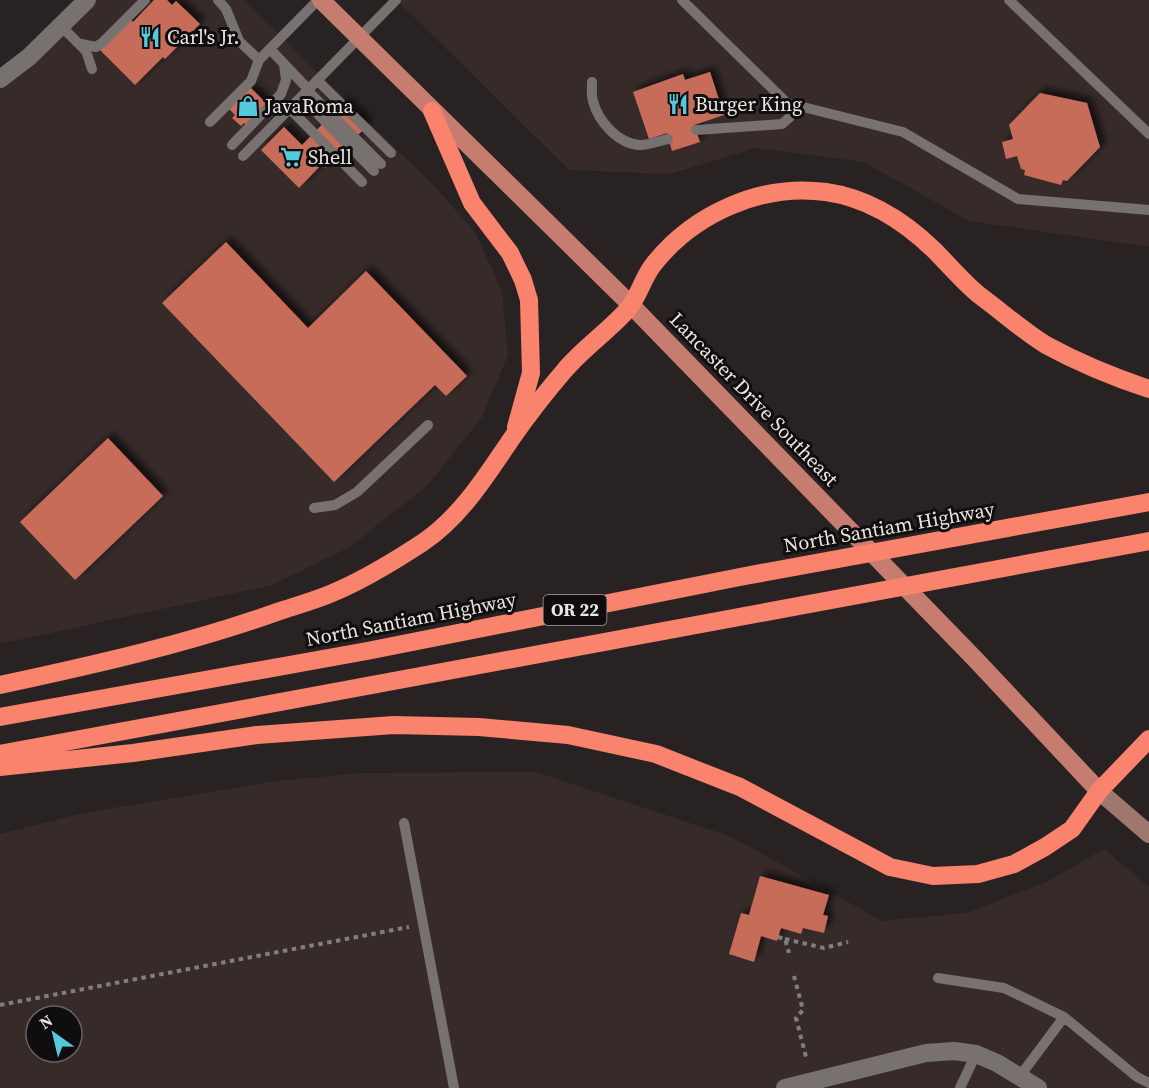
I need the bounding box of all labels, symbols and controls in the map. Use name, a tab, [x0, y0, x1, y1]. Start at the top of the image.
place label: Carl's Jr.	[167, 23, 239, 51]
restaurant icon: Carl's Jr.	[138, 25, 162, 49]
place label: Burger King	[695, 90, 802, 118]
place label: JavaRoma	[264, 92, 355, 120]
restaurant icon: Burger King	[666, 92, 690, 116]
shop icon: JavaRoma	[236, 94, 260, 118]
place label: Shell	[308, 143, 352, 171]
supermarket icon: Shell	[279, 145, 303, 169]
street label: Lancaster Drive Southeast	[663, 306, 845, 493]
street label: North Santiam Highway	[781, 495, 997, 559]
street label: North Santiam Highway	[304, 585, 519, 653]
road number: OR 22	[544, 595, 606, 625]
north arrow	[24, 1004, 84, 1064]
text: N	[35, 1009, 57, 1034]

